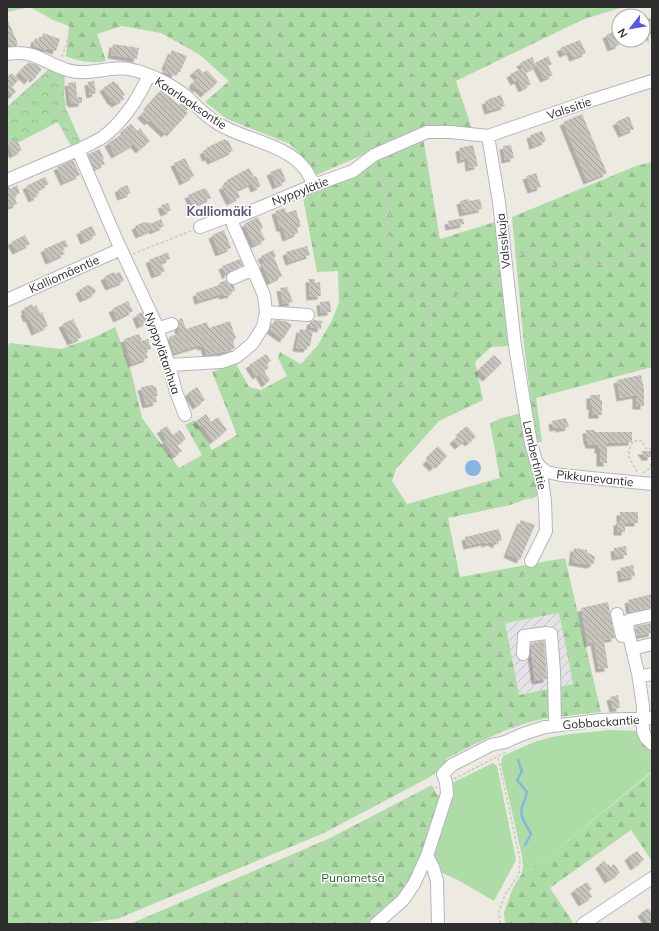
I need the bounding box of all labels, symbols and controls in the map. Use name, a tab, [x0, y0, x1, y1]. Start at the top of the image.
north arrow	[611, 8, 651, 48]
text: N	[614, 26, 631, 40]
street label: Kaarlaaksontie	[152, 74, 230, 132]
street label: Valssitie	[545, 93, 593, 123]
street label: Nyppylätie	[269, 173, 331, 209]
district label: Kalliomäki	[187, 203, 251, 219]
street label: Valssikuja	[493, 213, 513, 269]
street label: Kalliomäentie	[27, 252, 101, 296]
street label: Nyppylätanhua	[142, 310, 184, 396]
street label: Lambertintie	[520, 419, 550, 491]
street label: Pikkunevantie	[556, 466, 634, 490]
street label: Gobbackantie	[562, 712, 640, 732]
park label: Punametsä	[321, 870, 385, 885]

